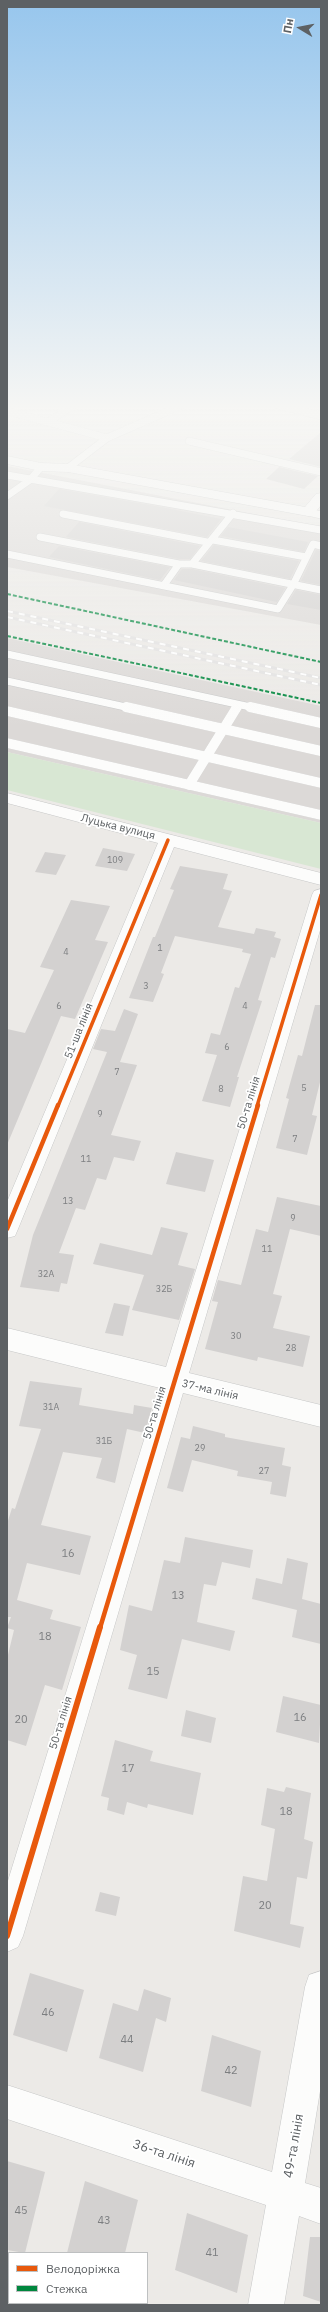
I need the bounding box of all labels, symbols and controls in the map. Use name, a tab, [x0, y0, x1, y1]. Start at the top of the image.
north arrow	[280, 8, 320, 48]
text: Пн	[280, 18, 296, 34]
street label: Луцька вулиця	[79, 811, 157, 843]
house number: 109	[107, 855, 123, 865]
house number: 1	[157, 943, 163, 953]
house number: 4	[63, 947, 69, 957]
house number: 3	[143, 981, 149, 991]
house number: 6	[56, 1001, 62, 1011]
street label: 51-ша лінія	[62, 1001, 96, 1061]
house number: 4	[242, 1001, 248, 1011]
house number: 6	[224, 1042, 230, 1052]
house number: 7	[114, 1067, 120, 1077]
street label: 50-та лінія	[235, 1075, 263, 1131]
house number: 5	[301, 1083, 307, 1093]
house number: 8	[218, 1084, 224, 1094]
house number: 9	[97, 1109, 103, 1119]
house number: 7	[292, 1134, 298, 1144]
house number: 11	[81, 1154, 91, 1164]
house number: 13	[63, 1196, 73, 1206]
house number: 9	[290, 1213, 296, 1223]
house number: 11	[262, 1244, 272, 1254]
house number: 32А	[38, 1269, 54, 1279]
house number: 32Б	[156, 1284, 172, 1294]
house number: 30	[231, 1331, 241, 1341]
house number: 28	[286, 1343, 296, 1353]
street label: 37-ма лінія	[180, 1377, 240, 1403]
street label: 50-та лінія	[141, 1385, 169, 1441]
house number: 31А	[43, 1402, 59, 1412]
house number: 31Б	[96, 1436, 112, 1446]
house number: 29	[195, 1443, 205, 1453]
house number: 27	[259, 1466, 269, 1476]
house number: 16	[61, 1547, 75, 1561]
house number: 13	[171, 1589, 185, 1603]
house number: 18	[38, 1630, 52, 1644]
house number: 15	[146, 1665, 160, 1679]
street label: 50-та лінія	[47, 1695, 75, 1751]
house number: 16	[293, 1711, 307, 1725]
house number: 20	[14, 1713, 28, 1727]
house number: 17	[121, 1762, 135, 1776]
house number: 18	[279, 1805, 293, 1819]
house number: 20	[258, 1899, 272, 1913]
house number: 46	[41, 2006, 55, 2020]
house number: 44	[120, 2033, 134, 2047]
house number: 42	[224, 2064, 238, 2078]
street label: 49-та лінія	[281, 2113, 307, 2179]
street label: 36-та лінія	[131, 2137, 197, 2171]
house number: 45	[14, 2204, 28, 2218]
house number: 43	[97, 2214, 111, 2228]
house number: 41	[205, 2246, 219, 2260]
legend	[8, 2252, 148, 2304]
text: Велодоріжка	[46, 2261, 120, 2276]
text: Стежка	[46, 2281, 88, 2296]

